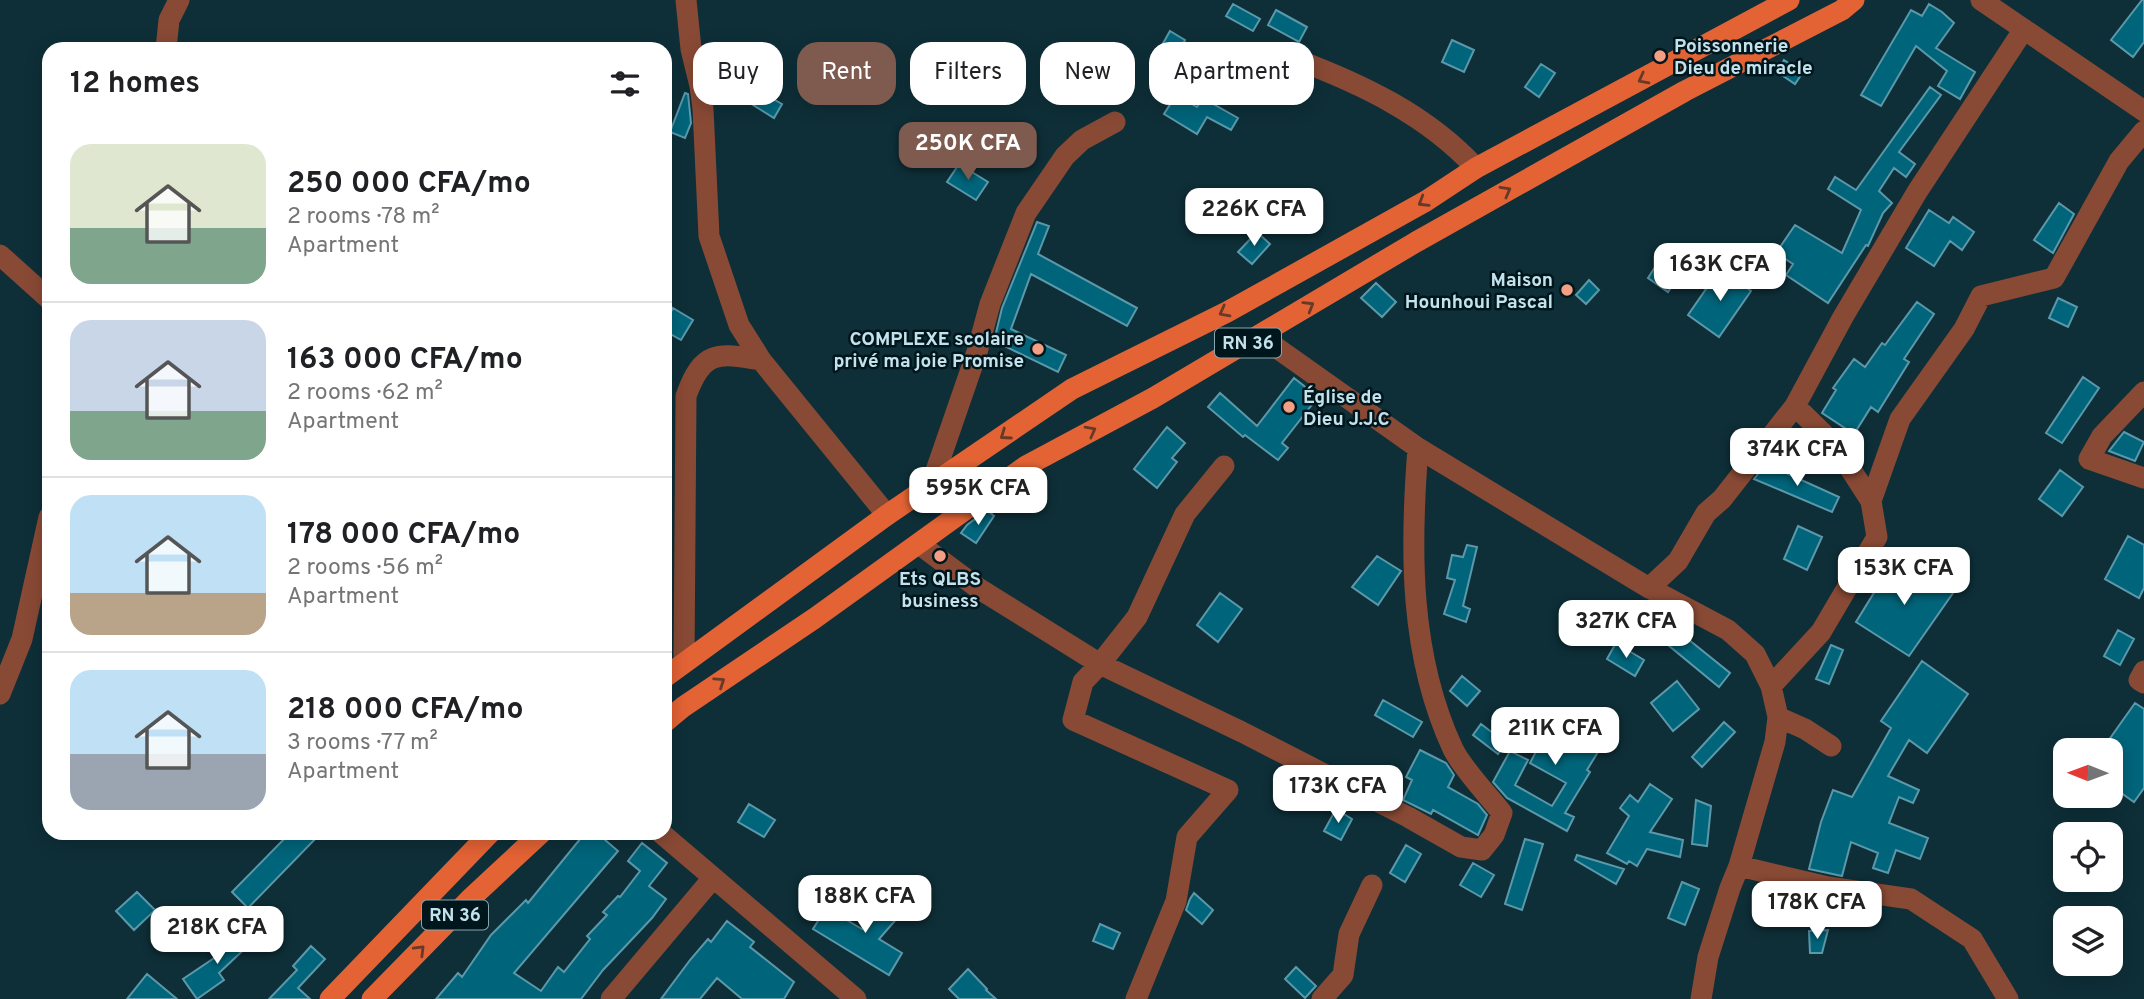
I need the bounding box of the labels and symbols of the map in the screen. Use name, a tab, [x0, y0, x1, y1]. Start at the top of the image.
place label: Poissonnerie Dieu de miracle	[1674, 35, 1813, 81]
marker: Poissonnerie Dieu de miracle	[1652, 48, 1668, 64]
one-way arrow	[1638, 71, 1650, 84]
pin: 250K CFA	[896, 122, 1040, 182]
one-way arrow	[1499, 186, 1511, 199]
pin: 226K CFA	[1182, 188, 1326, 248]
one-way arrow	[1418, 194, 1431, 207]
pin: 163K CFA	[1648, 244, 1792, 303]
place label: Maison Hounhoui Pascal	[1405, 269, 1553, 315]
marker: Maison Hounhoui Pascal	[1559, 282, 1575, 298]
one-way arrow	[1302, 302, 1315, 315]
one-way arrow	[1219, 304, 1231, 318]
place label: COMPLEXE scolaire privé ma joie Promise	[834, 328, 1024, 374]
road number: RN 36	[1215, 328, 1281, 358]
marker: COMPLEXE scolaire privé ma joie Promise	[1030, 341, 1046, 357]
place label: Église de Dieu J.J.C	[1303, 385, 1390, 432]
marker: Église de Dieu J.J.C	[1281, 399, 1297, 415]
one-way arrow	[1084, 426, 1096, 440]
one-way arrow	[1000, 427, 1013, 439]
pin: 374K CFA	[1725, 428, 1869, 488]
pin: 595K CFA	[906, 468, 1050, 527]
marker: Ets QLBS business	[932, 548, 948, 564]
pin: 153K CFA	[1832, 548, 1976, 607]
place label: Ets QLBS business	[899, 568, 981, 614]
pin: 327K CFA	[1554, 600, 1698, 660]
one-way arrow	[712, 678, 725, 690]
pin: 211K CFA	[1483, 708, 1627, 767]
north arrow	[2053, 738, 2123, 808]
pin: 173K CFA	[1266, 766, 1410, 825]
pin: 188K CFA	[793, 876, 937, 935]
pin: 178K CFA	[1745, 881, 1889, 941]
road number: RN 36	[422, 900, 488, 930]
pin: 218K CFA	[145, 906, 289, 966]
one-way arrow	[411, 946, 424, 959]

